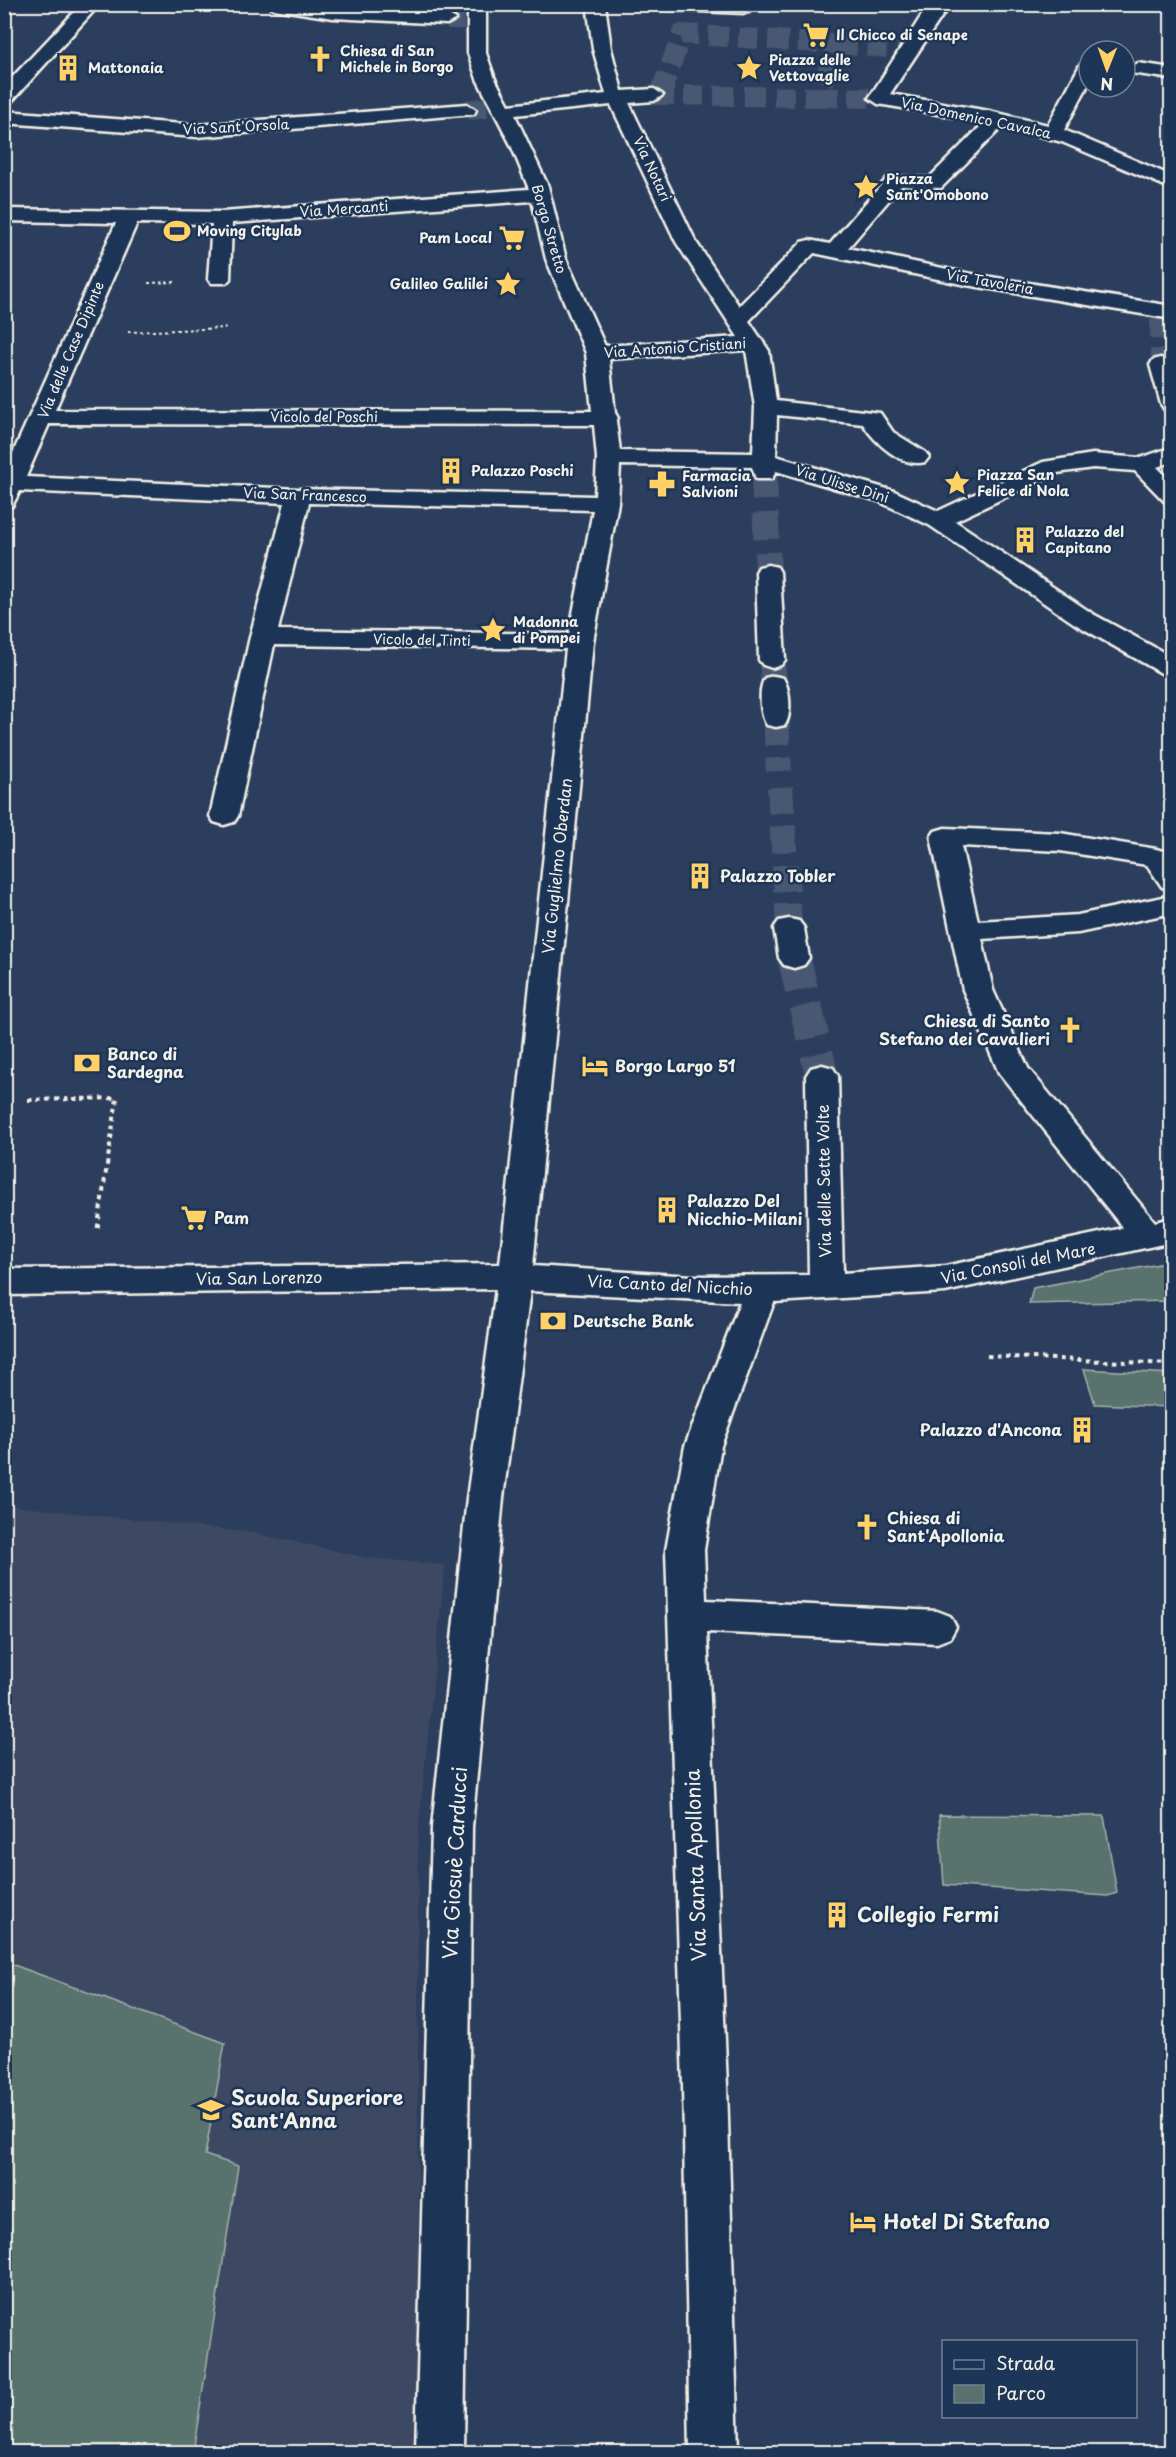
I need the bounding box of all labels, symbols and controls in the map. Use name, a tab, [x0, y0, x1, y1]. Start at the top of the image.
supermarket icon: Il Chicco di Senape	[801, 20, 831, 50]
place label: Il Chicco di Senape	[836, 24, 968, 45]
north arrow	[1077, 39, 1137, 99]
place label: Chiesa di San Michele in Borgo	[340, 40, 453, 77]
church icon: Chiesa di San Michele in Borgo	[305, 44, 335, 74]
place label: Piazza delle Vettovaglie	[769, 49, 851, 86]
building icon: Mattonaia	[53, 53, 83, 83]
place icon: Piazza delle Vettovaglie	[734, 53, 764, 83]
place label: Mattonaia	[88, 57, 164, 78]
text: N	[1100, 73, 1113, 97]
street label: Via Domenico Cavalca	[899, 91, 1053, 144]
street label: Via Sant'Orsola	[182, 113, 290, 140]
street label: Via Notari	[628, 133, 677, 205]
place label: Piazza Sant'Omobono	[886, 168, 989, 205]
place icon: Piazza Sant'Omobono	[851, 172, 881, 202]
street label: Borgo Stretto	[527, 182, 572, 276]
street label: Via Mercanti	[299, 195, 389, 222]
sports icon: Moving Citylab	[162, 216, 192, 246]
place label: Moving Citylab	[197, 220, 302, 241]
supermarket icon: Pam Local	[497, 223, 527, 253]
place label: Pam Local	[419, 227, 492, 248]
street label: Via Tavoleria	[945, 263, 1036, 300]
place icon: Galileo Galilei	[493, 269, 523, 299]
place label: Galileo Galilei	[390, 273, 488, 294]
street label: Via delle Case Dipinte	[32, 278, 109, 422]
street label: Via Antonio Cristiani	[603, 332, 747, 363]
street label: Vicolo del Poschi	[270, 406, 378, 427]
building icon: Palazzo Poschi	[436, 456, 466, 486]
street label: Via Ulisse Dini	[793, 459, 892, 508]
place label: Palazzo Poschi	[471, 460, 574, 481]
place label: Piazza San Felice di Nola	[977, 464, 1070, 501]
place label: Farmacia Salvioni	[682, 465, 752, 502]
place icon: Piazza San Felice di Nola	[942, 468, 972, 498]
pharmacy icon: Farmacia Salvioni	[647, 469, 677, 499]
street label: Via San Francesco	[243, 482, 367, 507]
place label: Palazzo del Capitano	[1045, 521, 1124, 558]
building icon: Palazzo del Capitano	[1010, 525, 1040, 555]
place label: Madonna di Pompei	[513, 611, 580, 648]
place icon: Madonna di Pompei	[478, 615, 508, 645]
street label: Vicolo del Tinti	[373, 628, 471, 651]
street label: Via Guglielmo Oberdan	[535, 777, 577, 955]
building icon: Palazzo Tobler	[685, 861, 715, 891]
place label: Palazzo Tobler	[720, 863, 836, 887]
place label: Chiesa di Santo Stefano dei Cavalieri	[879, 1008, 1050, 1050]
church icon: Chiesa di Santo Stefano dei Cavalieri	[1055, 1015, 1085, 1045]
place label: Banco di Sardegna	[107, 1041, 184, 1083]
bank icon: Banco di Sardegna	[72, 1048, 102, 1078]
hotel icon: Borgo Largo 51	[580, 1051, 610, 1081]
place label: Borgo Largo 51	[615, 1053, 736, 1077]
street label: Via delle Sette Volte	[810, 1104, 836, 1258]
place label: Palazzo Del Nicchio-Milani	[687, 1188, 803, 1230]
building icon: Palazzo Del Nicchio-Milani	[652, 1195, 682, 1225]
supermarket icon: Pam	[179, 1203, 209, 1233]
place label: Pam	[214, 1205, 249, 1229]
street label: Via Consoli del Mare	[938, 1235, 1097, 1289]
street label: Via San Lorenzo	[196, 1264, 322, 1290]
street label: Via Canto del Nicchio	[587, 1268, 753, 1300]
bank icon: Deutsche Bank	[538, 1306, 568, 1336]
place label: Deutsche Bank	[573, 1308, 694, 1332]
building icon: Palazzo d'Ancona	[1067, 1415, 1097, 1445]
place label: Palazzo d'Ancona	[920, 1417, 1062, 1441]
place label: Chiesa di Sant'Apollonia	[887, 1505, 1005, 1547]
church icon: Chiesa di Sant'Apollonia	[852, 1512, 882, 1542]
street label: Via Giosuè Carducci	[434, 1766, 474, 1960]
street label: Via Santa Apollonia	[677, 1768, 713, 1962]
place label: Collegio Fermi	[857, 1899, 999, 1929]
building icon: Collegio Fermi	[822, 1900, 852, 1930]
place label: Scuola Superiore Sant'Anna	[231, 2082, 403, 2135]
school or university icon: Scuola Superiore Sant'Anna	[196, 2095, 226, 2125]
place label: Hotel Di Stefano	[883, 2206, 1050, 2236]
hotel icon: Hotel Di Stefano	[848, 2207, 878, 2237]
legend	[942, 2340, 1137, 2418]
text: Strada	[996, 2349, 1056, 2376]
text: Parco	[996, 2379, 1046, 2406]

